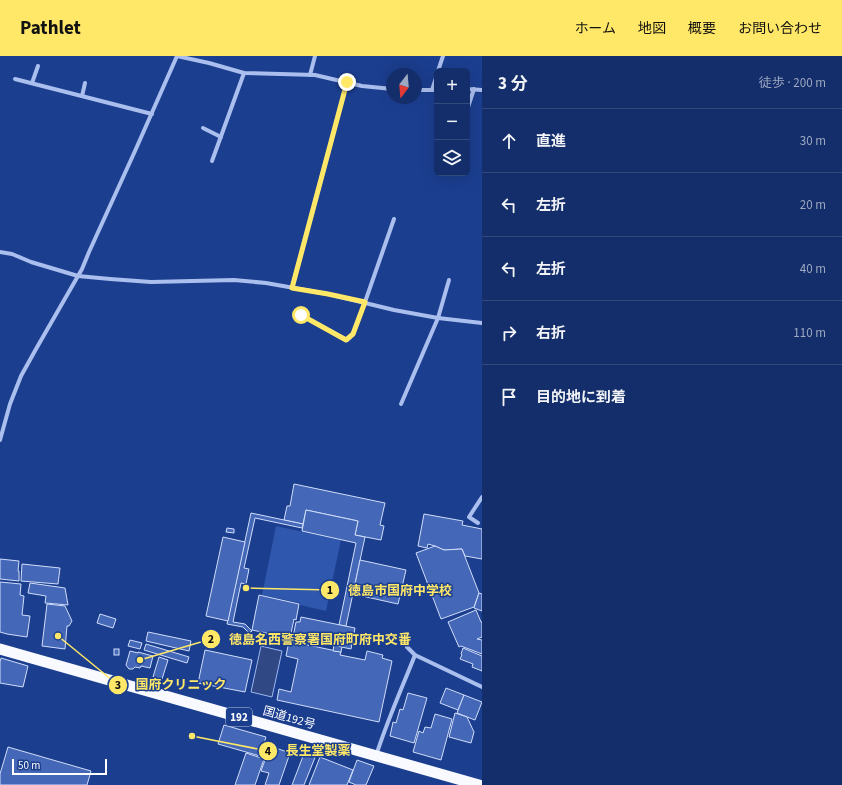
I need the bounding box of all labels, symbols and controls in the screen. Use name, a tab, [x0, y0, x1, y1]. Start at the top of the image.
text: Pathlet	[20, 15, 81, 42]
text: ホーム	[574, 19, 616, 39]
text: 地図	[638, 19, 666, 39]
text: 概要	[688, 19, 716, 39]
text: お問い合わせ	[738, 19, 822, 39]
north arrow	[386, 68, 422, 104]
map controls	[434, 68, 470, 176]
button: +	[434, 68, 470, 104]
text: 3 分	[498, 72, 527, 96]
route end	[338, 73, 356, 91]
text: 徒歩 · 200 m	[759, 74, 826, 92]
button: −	[434, 104, 470, 140]
icon: ahead	[498, 130, 520, 152]
text: 直進	[536, 131, 566, 152]
text: 30 m	[800, 132, 826, 150]
button: layers	[434, 140, 470, 176]
icon: left	[498, 194, 520, 216]
text: 左折	[536, 195, 566, 216]
text: 20 m	[800, 196, 826, 214]
icon: left	[498, 258, 520, 280]
text: 左折	[536, 259, 566, 280]
text: 40 m	[800, 260, 826, 278]
route start	[292, 306, 310, 324]
icon: right	[498, 322, 520, 344]
text: 右折	[536, 323, 566, 344]
text: 110 m	[793, 324, 826, 342]
icon: arrive	[498, 386, 520, 408]
text: 目的地に到着	[536, 387, 626, 408]
callout: 徳島市国府中学校	[320, 578, 460, 603]
text: 1	[327, 582, 333, 599]
text: 徳島市国府中学校	[348, 582, 452, 600]
callout: 徳島名西警察署国府町府中交番	[201, 626, 419, 651]
text: 2	[208, 631, 214, 648]
text: 徳島名西警察署国府町府中交番	[229, 631, 411, 649]
callout: 国府クリニック	[108, 672, 235, 697]
text: 国府クリニック	[135, 676, 227, 694]
text: 3	[115, 677, 121, 694]
street label: 国道192号	[261, 702, 317, 734]
road number: 192	[226, 708, 252, 726]
callout: 長生堂製薬	[258, 738, 359, 763]
text: 長生堂製薬	[285, 742, 351, 760]
text: 4	[265, 743, 272, 760]
scale bar	[12, 757, 107, 776]
text: 50 m	[18, 758, 40, 773]

